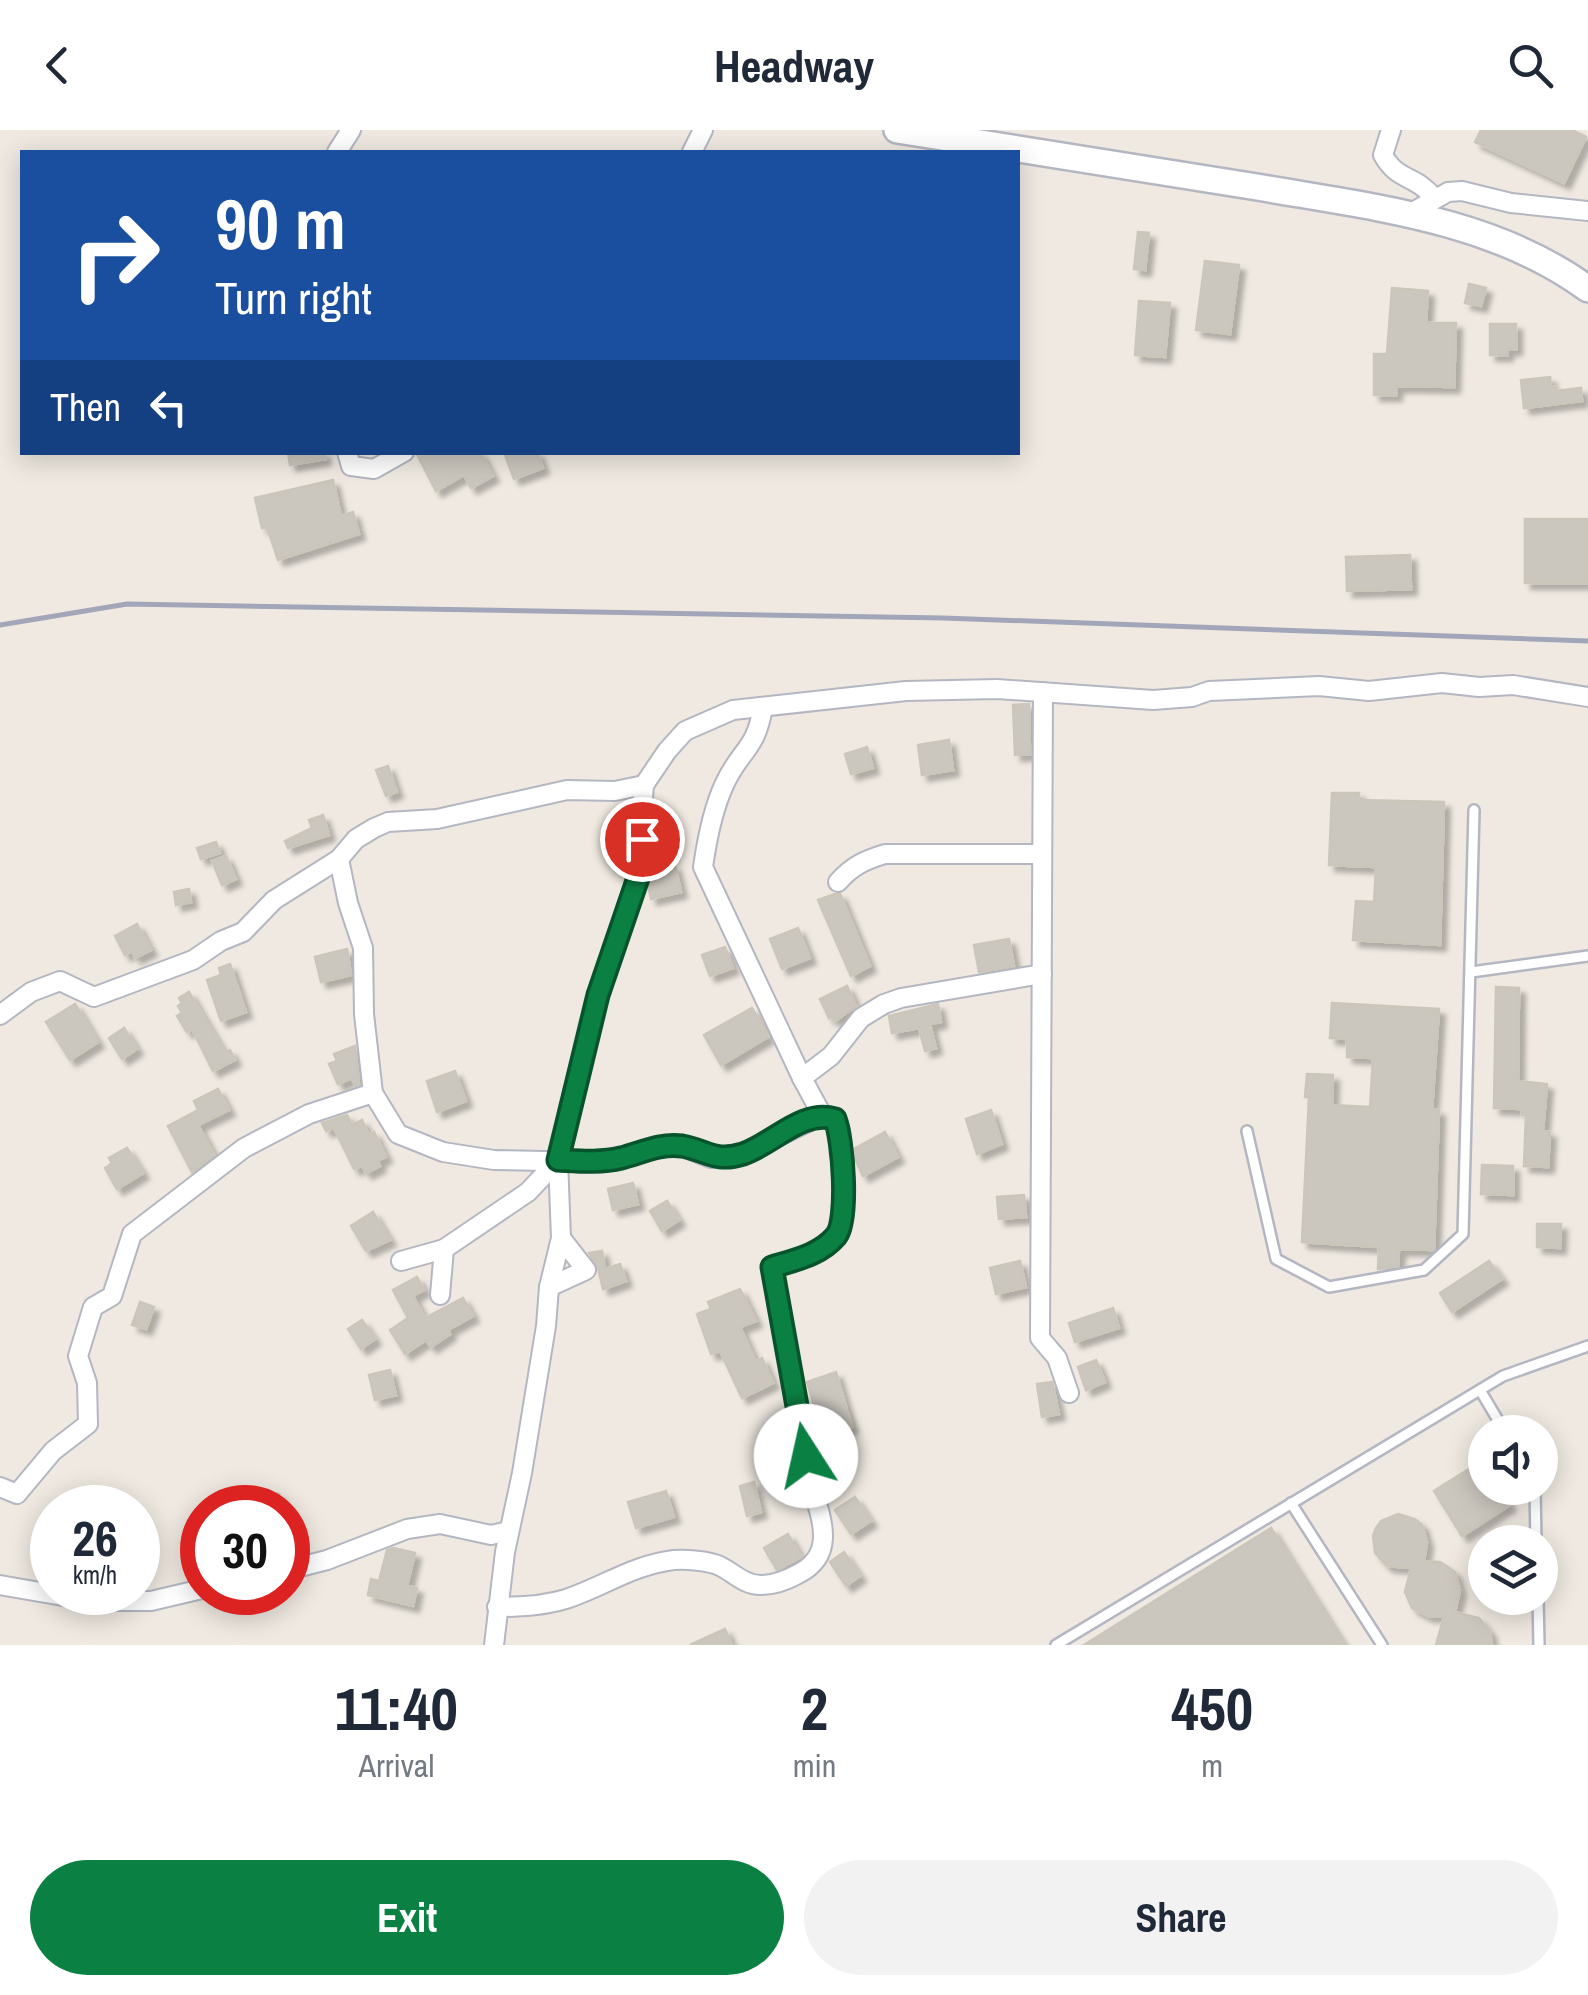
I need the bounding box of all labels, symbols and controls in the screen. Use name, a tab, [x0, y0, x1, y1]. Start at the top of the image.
text: Headway	[714, 35, 874, 96]
icon: back	[30, 38, 85, 93]
icon: search	[1503, 38, 1558, 93]
text: 90 m	[215, 177, 346, 271]
icon: right	[50, 190, 180, 320]
text: Turn right	[215, 267, 372, 328]
icon: left	[141, 380, 196, 435]
text: Then	[50, 382, 121, 433]
pin	[600, 797, 685, 882]
icon: arrive	[615, 812, 670, 867]
position arrow	[754, 1404, 858, 1508]
map controls	[1468, 1415, 1558, 1615]
button: sound	[1468, 1415, 1558, 1505]
speed limit sign: 30	[180, 1485, 310, 1615]
text: 26	[72, 1504, 118, 1572]
button: layers	[1468, 1525, 1558, 1615]
text: km/h	[73, 1558, 117, 1592]
text: 11:40	[335, 1668, 458, 1749]
text: 2	[801, 1668, 828, 1749]
text: 450	[1171, 1668, 1253, 1749]
text: Arrival	[358, 1744, 434, 1787]
text: min	[793, 1744, 836, 1787]
text: m	[1201, 1744, 1223, 1787]
button: Exit	[30, 1860, 784, 1975]
button: Share	[804, 1860, 1558, 1975]

